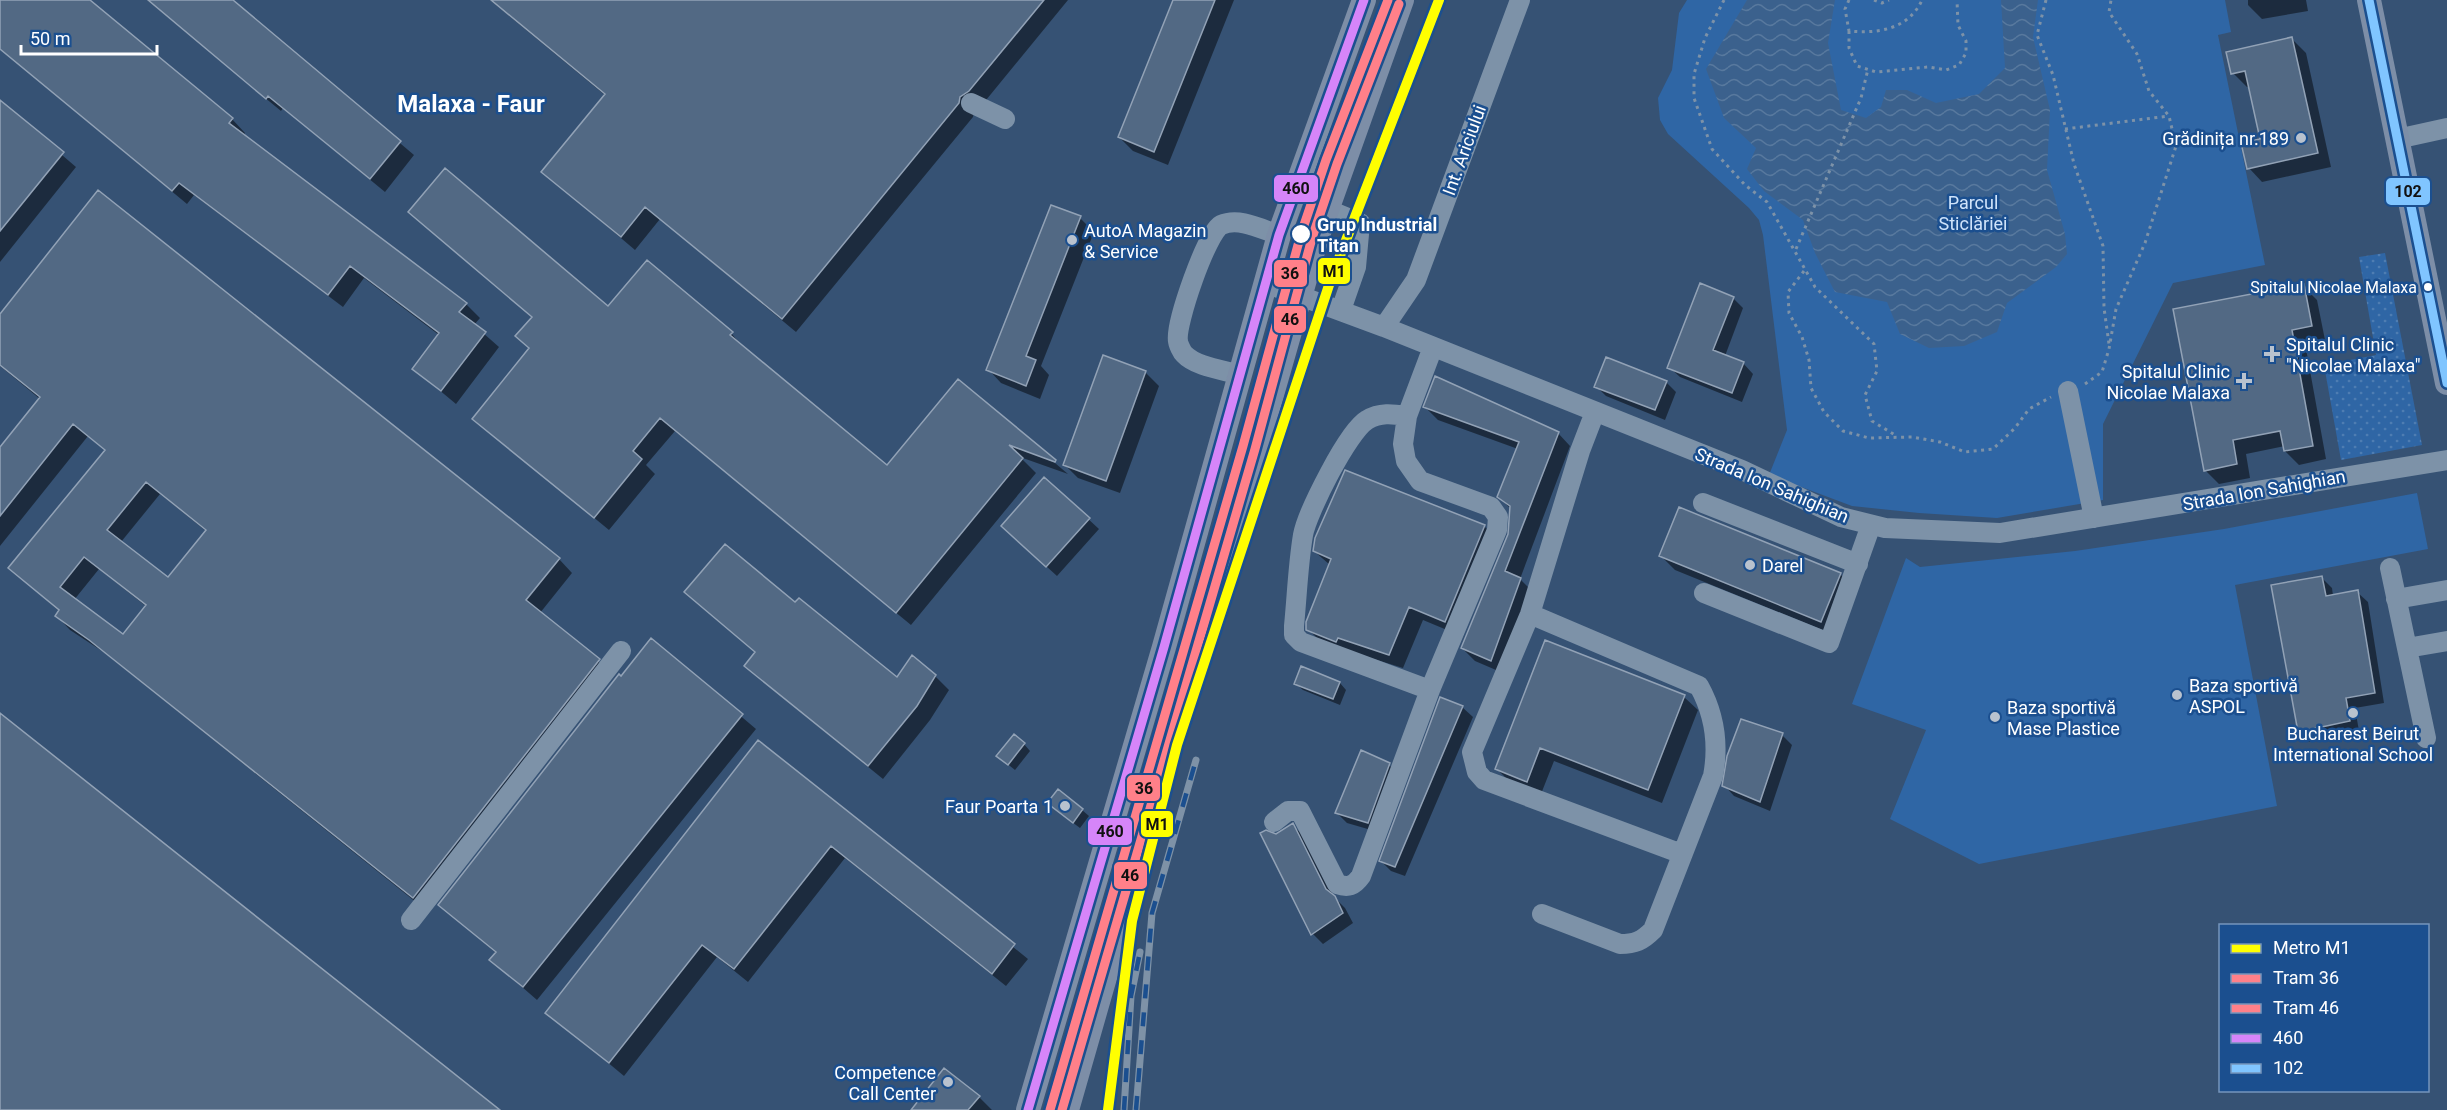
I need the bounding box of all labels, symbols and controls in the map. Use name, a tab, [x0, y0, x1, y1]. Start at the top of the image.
scale bar	[21, 18, 158, 56]
text: 50 m	[30, 28, 70, 49]
district label: Malaxa - Faur	[397, 90, 545, 118]
street label: Int. Ariciului	[1438, 102, 1490, 198]
place label: Grădinița nr.189	[2162, 128, 2289, 150]
marker: Grădinița nr.189	[2294, 131, 2308, 145]
line badge: 460	[1273, 174, 1319, 203]
line badge: 102	[2385, 177, 2431, 206]
text: 460	[1282, 179, 1310, 198]
text: 102	[2394, 182, 2422, 201]
park label: Parcul Sticlăriei	[1939, 192, 2007, 234]
place label: Grup Industrial Titan	[1317, 214, 1437, 256]
place label: AutoA Magazin & Service	[1084, 220, 1206, 262]
marker: Grup Industrial Titan	[1290, 223, 1312, 245]
marker: AutoA Magazin & Service	[1065, 233, 1079, 247]
line badge: M1	[1317, 257, 1351, 285]
line badge: 36	[1273, 259, 1308, 288]
text: M1	[1322, 262, 1346, 281]
text: 36	[1281, 264, 1299, 283]
place label: Spitalul Nicolae Malaxa	[2250, 278, 2417, 297]
marker: Spitalul Nicolae Malaxa	[2422, 281, 2434, 293]
line badge: 46	[1273, 305, 1307, 334]
text: 46	[1281, 310, 1299, 329]
place label: Spitalul Clinic "Nicolae Malaxa"	[2286, 334, 2420, 376]
marker: Spitalul Clinic "Nicolae Malaxa"	[2263, 345, 2281, 363]
place label: Spitalul Clinic Nicolae Malaxa	[2107, 361, 2230, 403]
marker: Spitalul Clinic Nicolae Malaxa	[2235, 372, 2253, 390]
street label: Strada Ion Sahighian	[1692, 443, 1852, 527]
street label: Strada Ion Sahighian	[2181, 465, 2347, 515]
place label: Darel	[1762, 555, 1803, 576]
marker: Darel	[1743, 558, 1757, 572]
place label: Baza sportivă ASPOL	[2189, 675, 2298, 717]
marker: Baza sportivă ASPOL	[2170, 688, 2184, 702]
place label: Baza sportivă Mase Plastice	[2007, 697, 2120, 739]
marker: Bucharest Beirut International School	[2346, 706, 2360, 720]
marker: Baza sportivă Mase Plastice	[1988, 710, 2002, 724]
place label: Bucharest Beirut International School	[2273, 723, 2433, 765]
line badge: 36	[1126, 774, 1161, 802]
text: 36	[1135, 779, 1153, 798]
place label: Faur Poarta 1	[945, 796, 1053, 817]
marker: Faur Poarta 1	[1058, 799, 1072, 813]
line badge: M1	[1140, 810, 1174, 838]
text: M1	[1145, 815, 1169, 834]
line badge: 460	[1087, 817, 1133, 846]
text: 460	[1096, 822, 1124, 841]
line badge: 46	[1113, 861, 1148, 890]
text: 46	[1121, 866, 1139, 885]
legend	[2219, 924, 2429, 1092]
text: Metro M1	[2273, 937, 2351, 958]
text: Tram 36	[2273, 967, 2339, 988]
text: Tram 46	[2273, 997, 2339, 1018]
text: 460	[2273, 1027, 2303, 1048]
text: 102	[2273, 1057, 2303, 1078]
place label: Competence Call Center	[834, 1062, 936, 1104]
marker: Competence Call Center	[941, 1075, 955, 1089]

